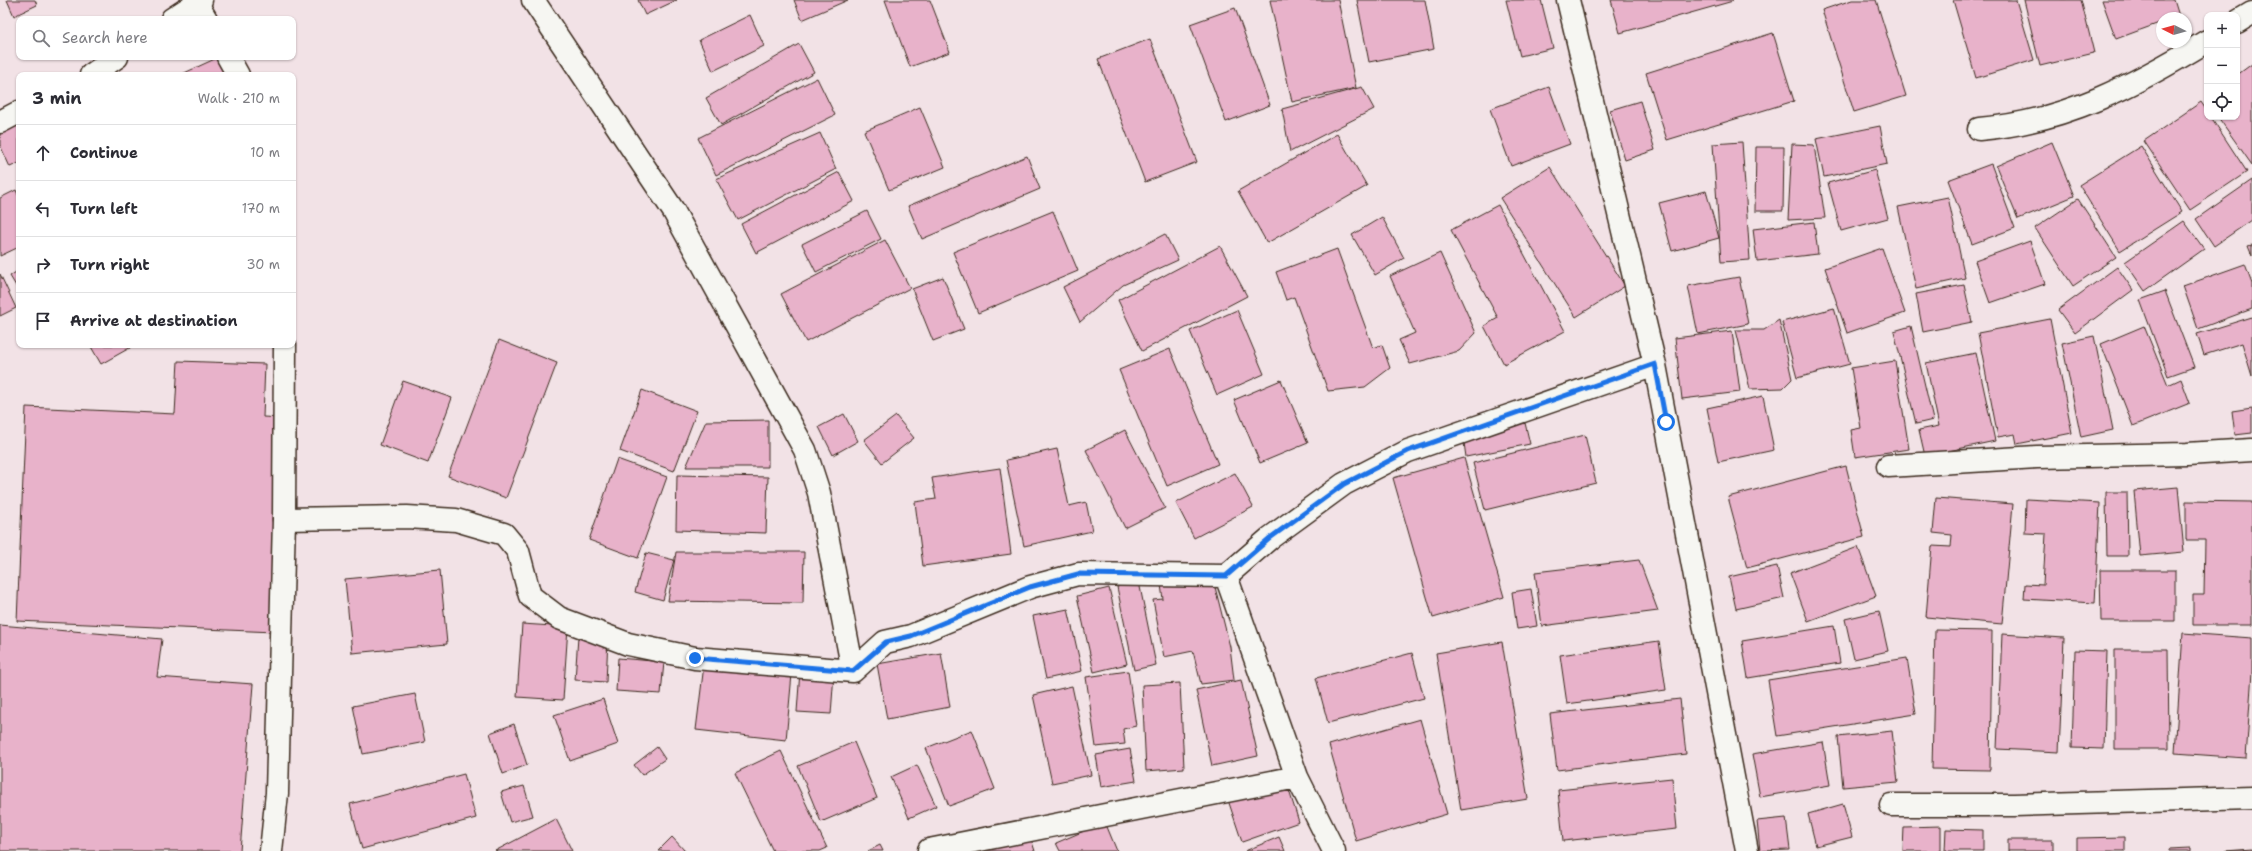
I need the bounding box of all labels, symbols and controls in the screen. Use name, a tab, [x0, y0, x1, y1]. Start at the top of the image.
north arrow	[2156, 12, 2192, 48]
map controls	[2204, 12, 2240, 120]
button: +	[2204, 12, 2240, 48]
search box	[16, 16, 296, 60]
icon: search	[30, 27, 52, 49]
text: Search here	[62, 28, 148, 48]
button: −	[2204, 48, 2240, 84]
button: locate	[2204, 84, 2240, 120]
text: 3 min	[32, 87, 82, 109]
text: Walk · 210 m	[198, 90, 280, 107]
icon: ahead	[32, 142, 54, 164]
text: Continue	[70, 143, 138, 163]
text: 10 m	[250, 144, 280, 161]
icon: left	[32, 198, 54, 220]
text: Turn left	[70, 199, 138, 219]
text: 170 m	[242, 200, 280, 217]
icon: right	[32, 254, 54, 276]
text: Turn right	[70, 255, 150, 275]
text: 30 m	[246, 256, 280, 273]
icon: arrive	[32, 310, 54, 332]
text: Arrive at destination	[70, 311, 238, 331]
route start	[1657, 413, 1675, 431]
route end	[686, 649, 704, 667]

